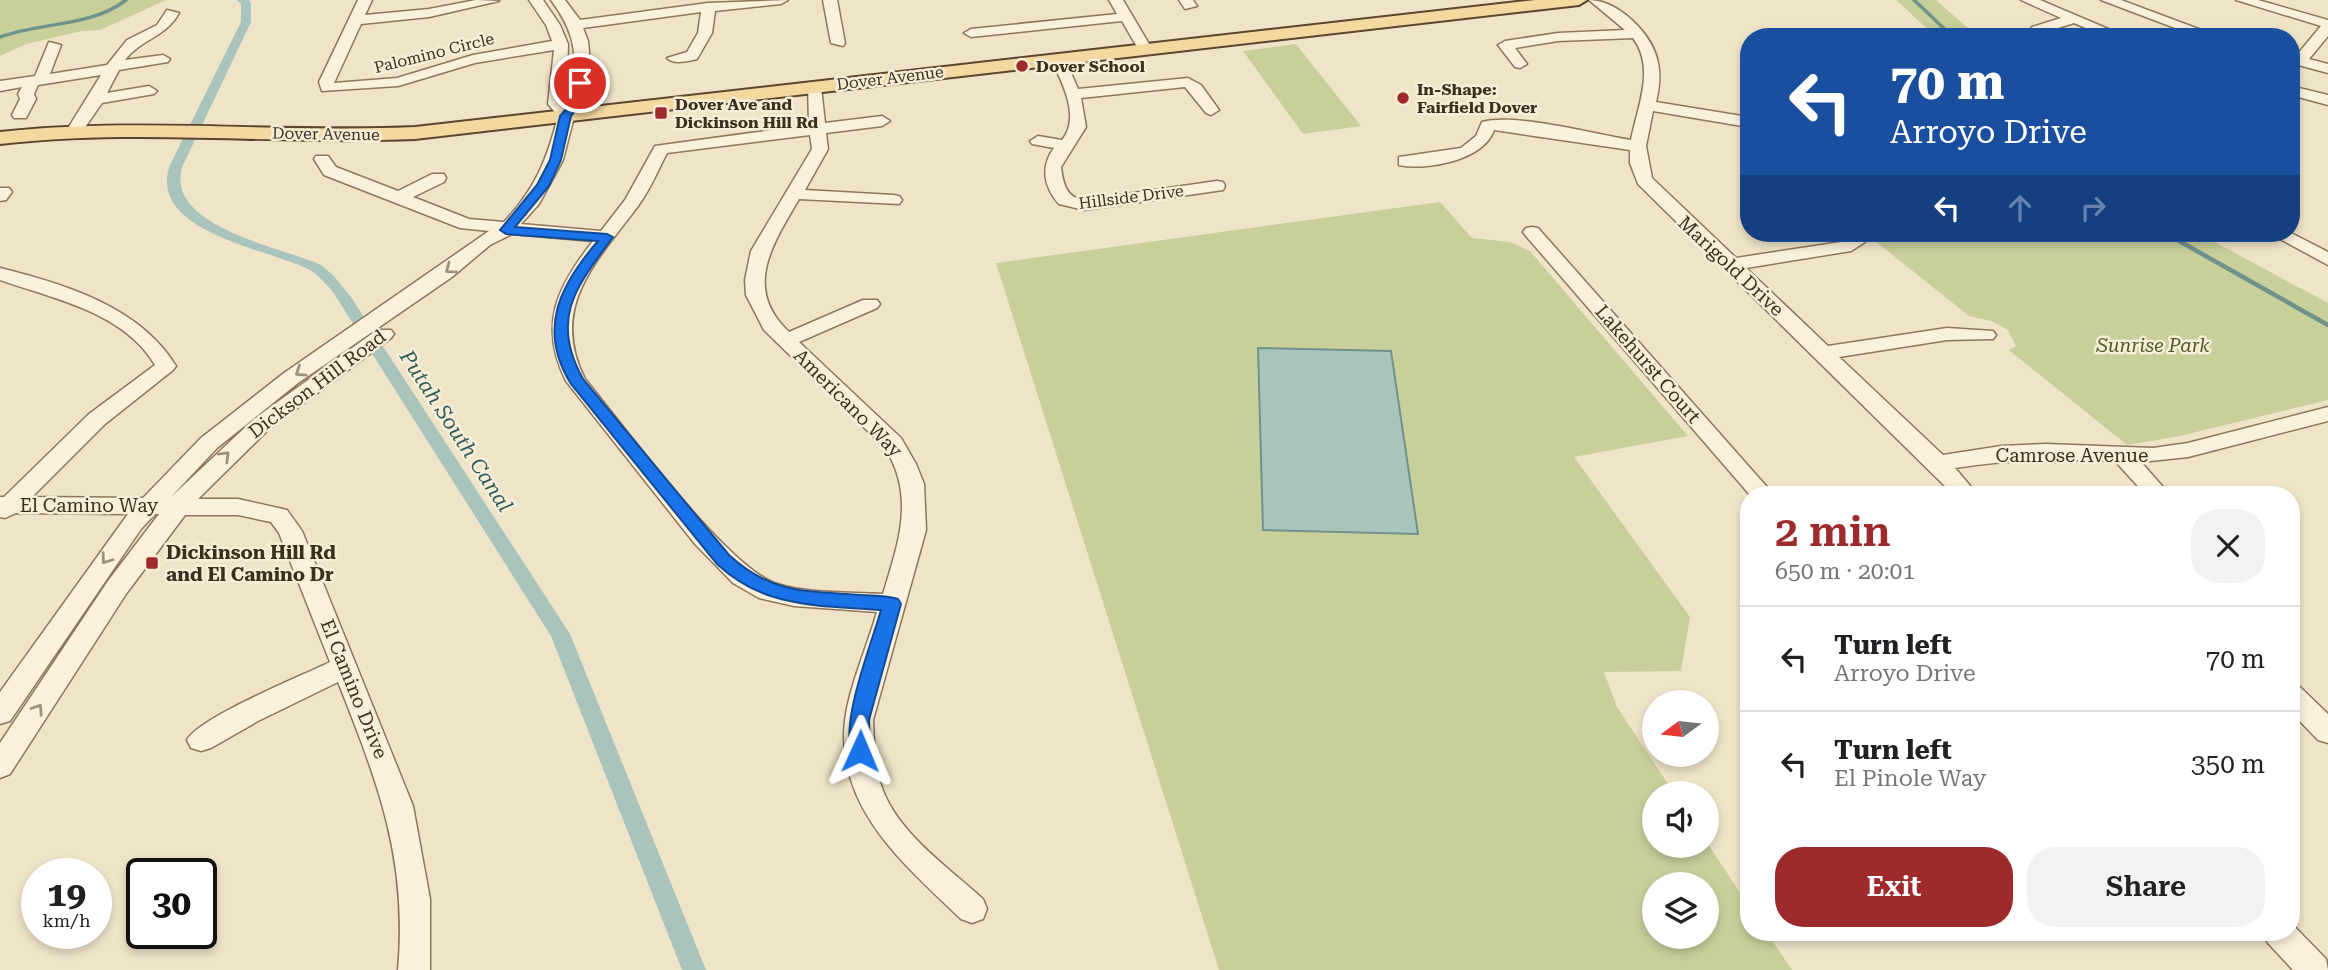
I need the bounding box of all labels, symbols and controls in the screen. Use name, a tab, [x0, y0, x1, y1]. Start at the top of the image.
street label: Palomino Circle	[372, 29, 496, 77]
pin	[550, 53, 610, 113]
text: 70 m	[1890, 54, 2005, 111]
icon: left	[1775, 56, 1866, 147]
place label: Dover School	[1036, 57, 1146, 76]
marker: Dover School	[1014, 58, 1030, 74]
street label: Dover Avenue	[835, 62, 945, 94]
icon: arrive	[561, 64, 599, 102]
place label: In-Shape: Fairfield Dover	[1417, 80, 1537, 117]
marker: In-Shape: Fairfield Dover	[1395, 90, 1411, 106]
place label: Dover Ave and Dickinson Hill Rd	[675, 95, 818, 132]
marker: Dover Ave and Dickinson Hill Rd	[653, 105, 669, 121]
text: Arroyo Drive	[1890, 113, 2087, 151]
street label: Dover Avenue	[272, 124, 380, 144]
street label: Hillside Drive	[1077, 181, 1185, 213]
icon: left	[1928, 189, 1966, 227]
icon: ahead	[2001, 189, 2039, 227]
icon: right	[2074, 189, 2112, 227]
street label: Marigold Drive	[1673, 211, 1789, 321]
one-way arrow	[446, 260, 458, 273]
street label: Lakehurst Court	[1590, 300, 1706, 428]
street label: Dickson Hill Road	[244, 325, 390, 443]
park label: Sunrise Park	[2095, 334, 2210, 357]
street label: Americano Way	[789, 344, 908, 463]
water label: Putah South Canal	[394, 345, 517, 516]
one-way arrow	[295, 363, 308, 376]
street label: Camrose Avenue	[1996, 444, 2148, 467]
one-way arrow	[216, 452, 229, 465]
street label: El Camino Way	[20, 494, 159, 517]
text: 2 min	[1775, 507, 1891, 556]
button: close	[2191, 509, 2265, 583]
place label: Dickinson Hill Rd and El Camino Dr	[166, 541, 336, 586]
one-way arrow	[102, 552, 115, 564]
marker: Dickinson Hill Rd and El Camino Dr	[144, 555, 160, 571]
text: 650 m · 20:01	[1775, 558, 1915, 585]
street label: El Camino Drive	[316, 616, 392, 762]
text: Turn left	[1834, 630, 1952, 660]
icon: left	[1775, 640, 1813, 678]
text: 70 m	[2206, 644, 2265, 674]
text: Arroyo Drive	[1834, 660, 1976, 687]
north arrow	[1642, 690, 1718, 766]
map controls	[1642, 690, 1719, 949]
one-way arrow	[30, 704, 42, 717]
position arrow	[823, 714, 897, 788]
text: Turn left	[1834, 735, 1952, 765]
icon: left	[1775, 745, 1813, 783]
text: 350 m	[2191, 749, 2265, 779]
text: El Pinole Way	[1834, 765, 1986, 792]
button: sound	[1642, 781, 1719, 858]
button: Exit	[1775, 847, 2013, 927]
button: Share	[2027, 847, 2265, 927]
speed limit sign: 30	[126, 858, 217, 949]
button: layers	[1642, 872, 1719, 949]
text: 19	[47, 874, 86, 915]
text: km/h	[42, 910, 91, 931]

